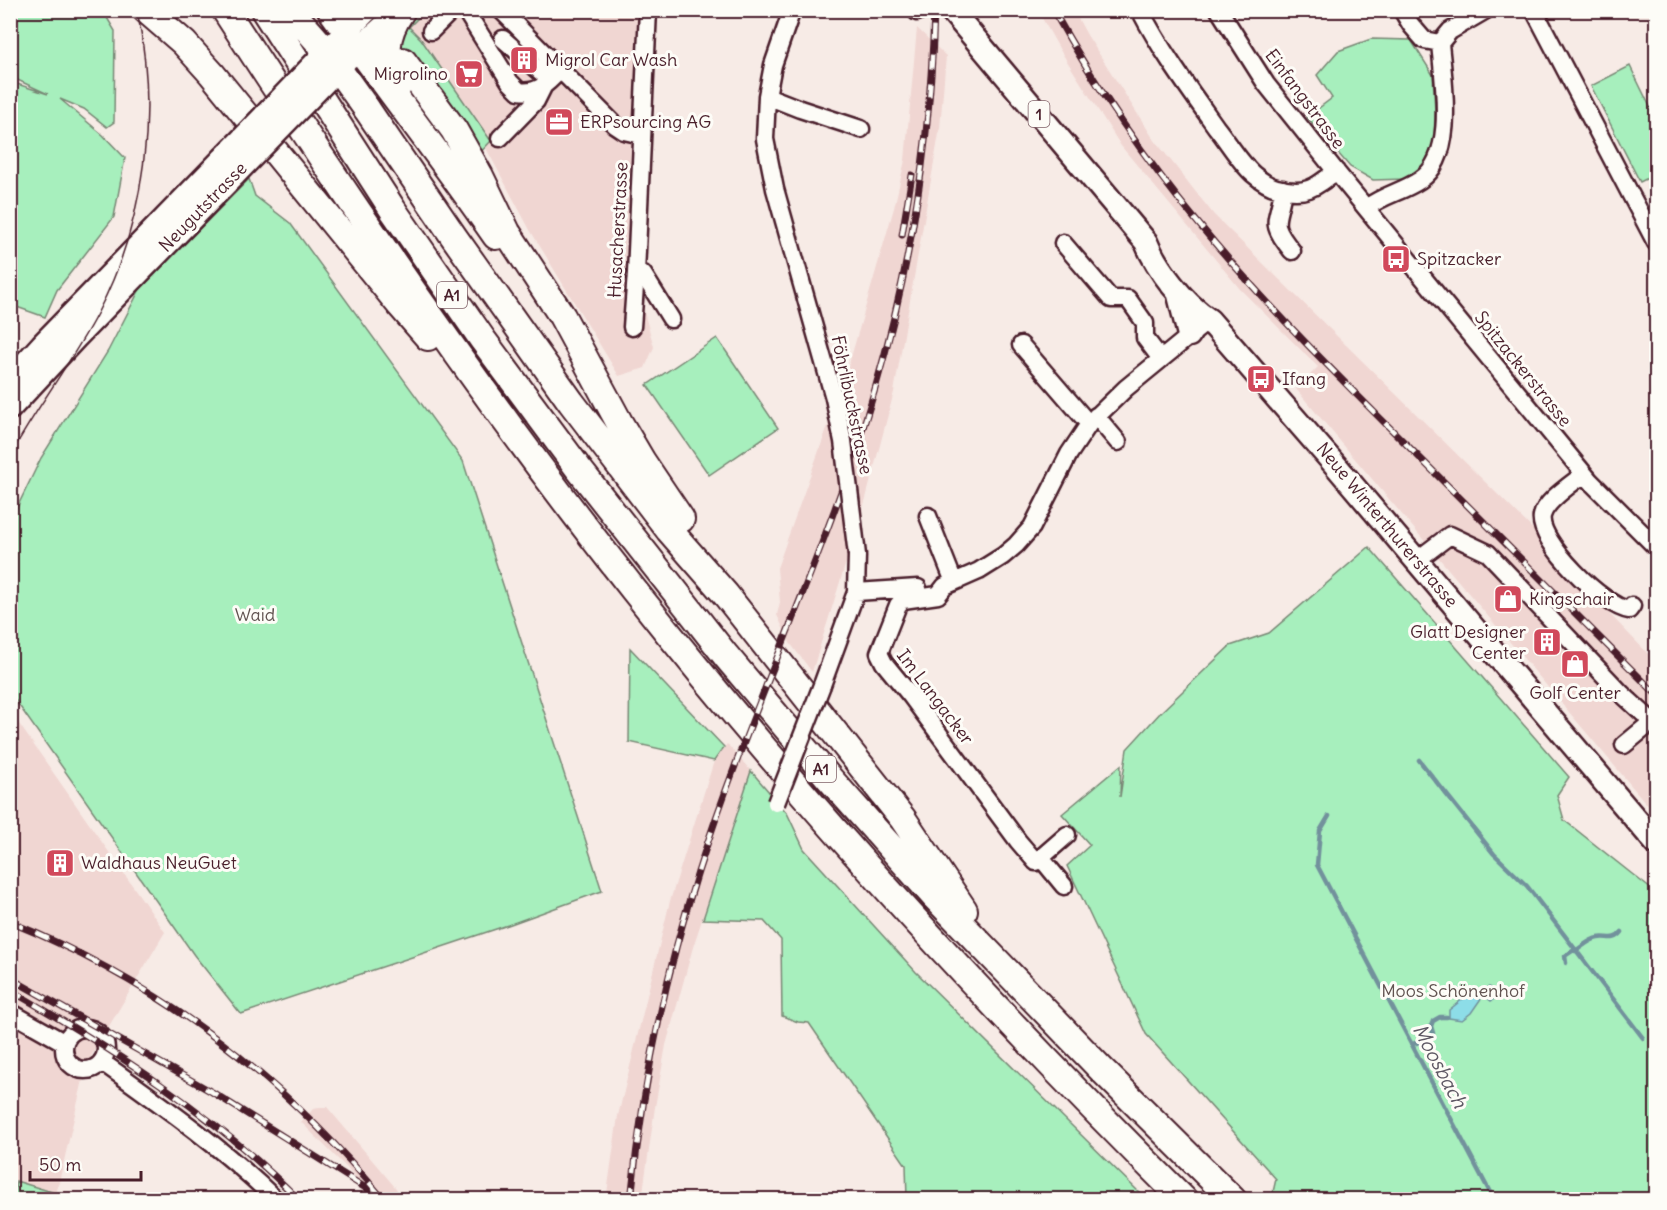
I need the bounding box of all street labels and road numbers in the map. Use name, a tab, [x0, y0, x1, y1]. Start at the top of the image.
street label: Einfangstrasse	[1260, 44, 1350, 153]
road number: 1	[1028, 101, 1050, 127]
street label: Neugutstrasse	[154, 157, 251, 257]
street label: Husacherstrasse	[602, 161, 633, 299]
road number: A1	[437, 282, 467, 308]
street label: Spitzackerstrasse	[1470, 306, 1577, 431]
street label: Föhrlibuckstrasse	[827, 333, 878, 477]
street label: Neue Winterthurerstrasse	[1312, 437, 1463, 612]
street label: Im Langacker	[892, 644, 979, 750]
road number: A1	[806, 756, 836, 782]

